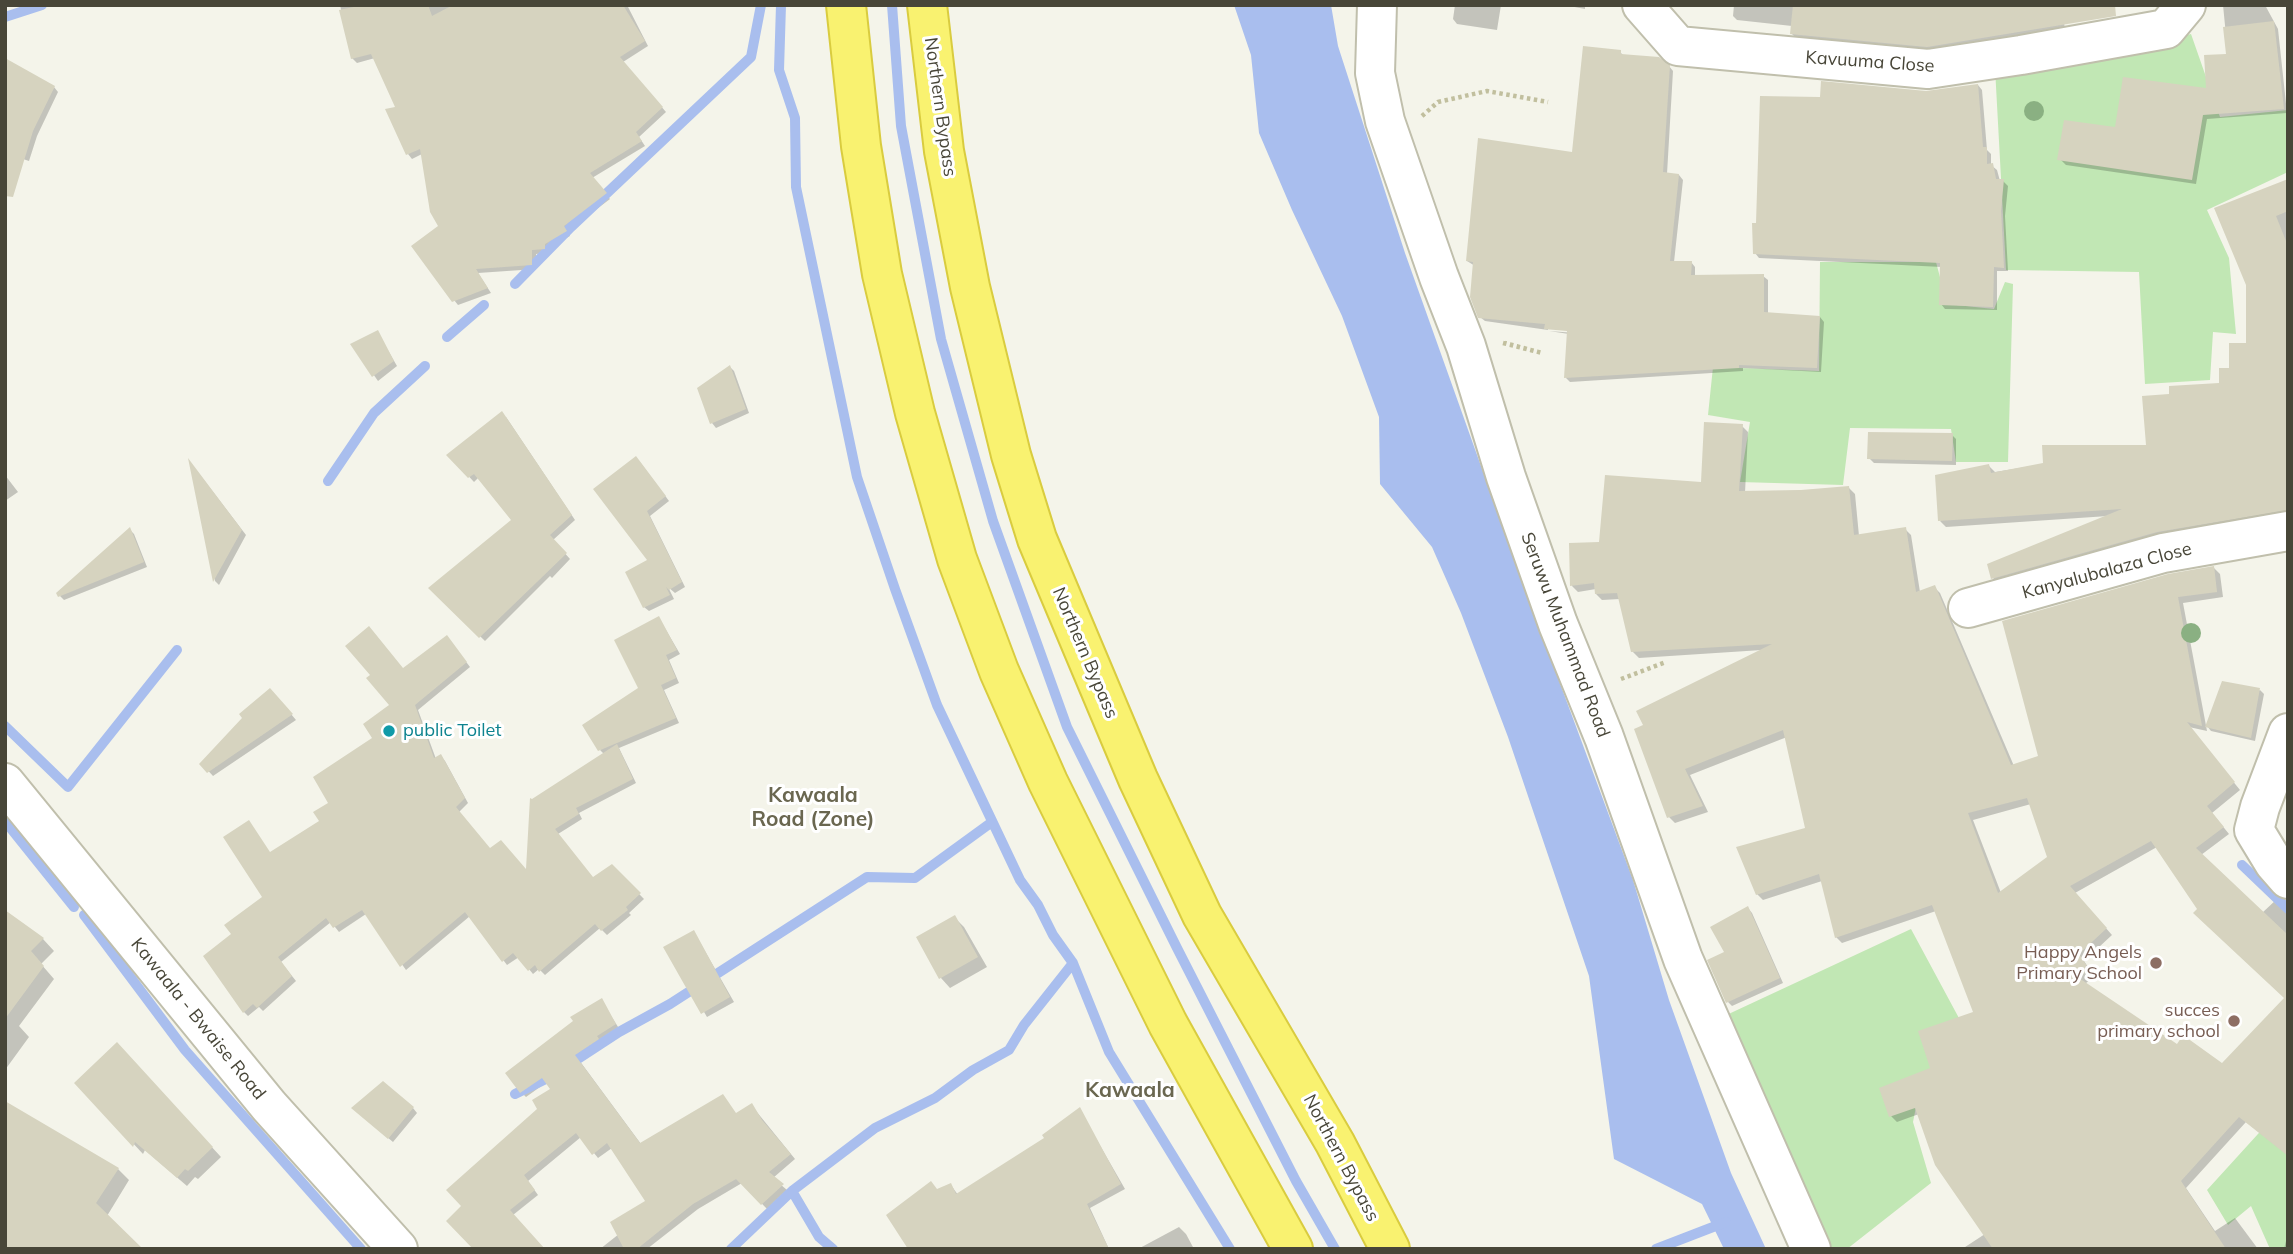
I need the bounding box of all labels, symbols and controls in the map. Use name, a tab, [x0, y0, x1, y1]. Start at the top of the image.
street label: Northern Bypass	[920, 36, 960, 178]
street label: Kavuuma Close	[1805, 47, 1935, 77]
street label: Seruwu Muhammad Road	[1516, 529, 1614, 741]
street label: Kanyalubalaza Close	[2020, 538, 2194, 604]
street label: Northern Bypass	[1048, 584, 1122, 722]
place label: public Toilet	[403, 720, 502, 742]
marker: public Toilet	[381, 723, 397, 739]
district label: Kawaala Road (Zone)	[752, 783, 874, 833]
street label: Kawaala - Bwaise Road	[126, 934, 270, 1104]
place label: Happy Angels Primary School	[2016, 942, 2142, 984]
marker: Happy Angels Primary School	[2148, 955, 2164, 971]
place label: succes primary school	[2097, 1000, 2220, 1042]
marker: succes primary school	[2226, 1013, 2242, 1029]
district label: Kawaala	[1085, 1078, 1175, 1104]
street label: Northern Bypass	[1299, 1091, 1383, 1225]

